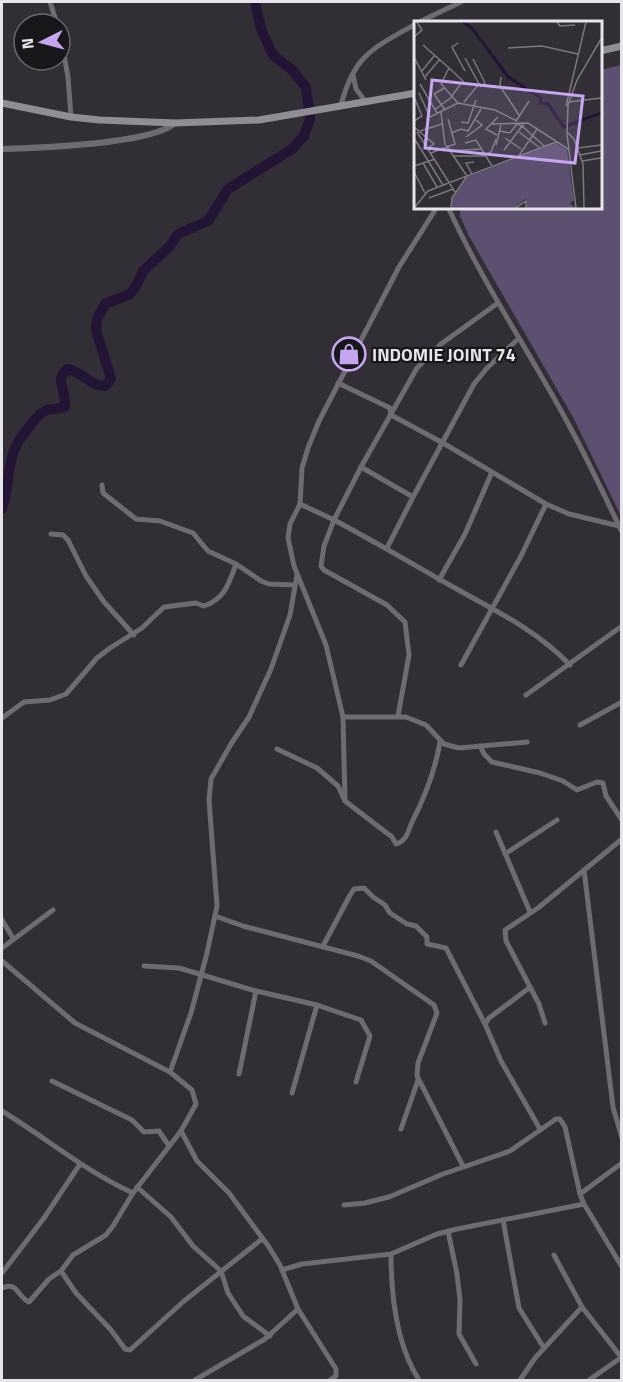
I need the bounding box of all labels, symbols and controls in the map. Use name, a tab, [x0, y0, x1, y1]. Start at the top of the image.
north arrow	[12, 12, 72, 72]
inset map	[414, 21, 602, 208]
text: N	[15, 37, 40, 50]
shop icon: INDOMIE JOINT 74	[331, 336, 367, 372]
place label: INDOMIE JOINT 74	[372, 341, 516, 368]

